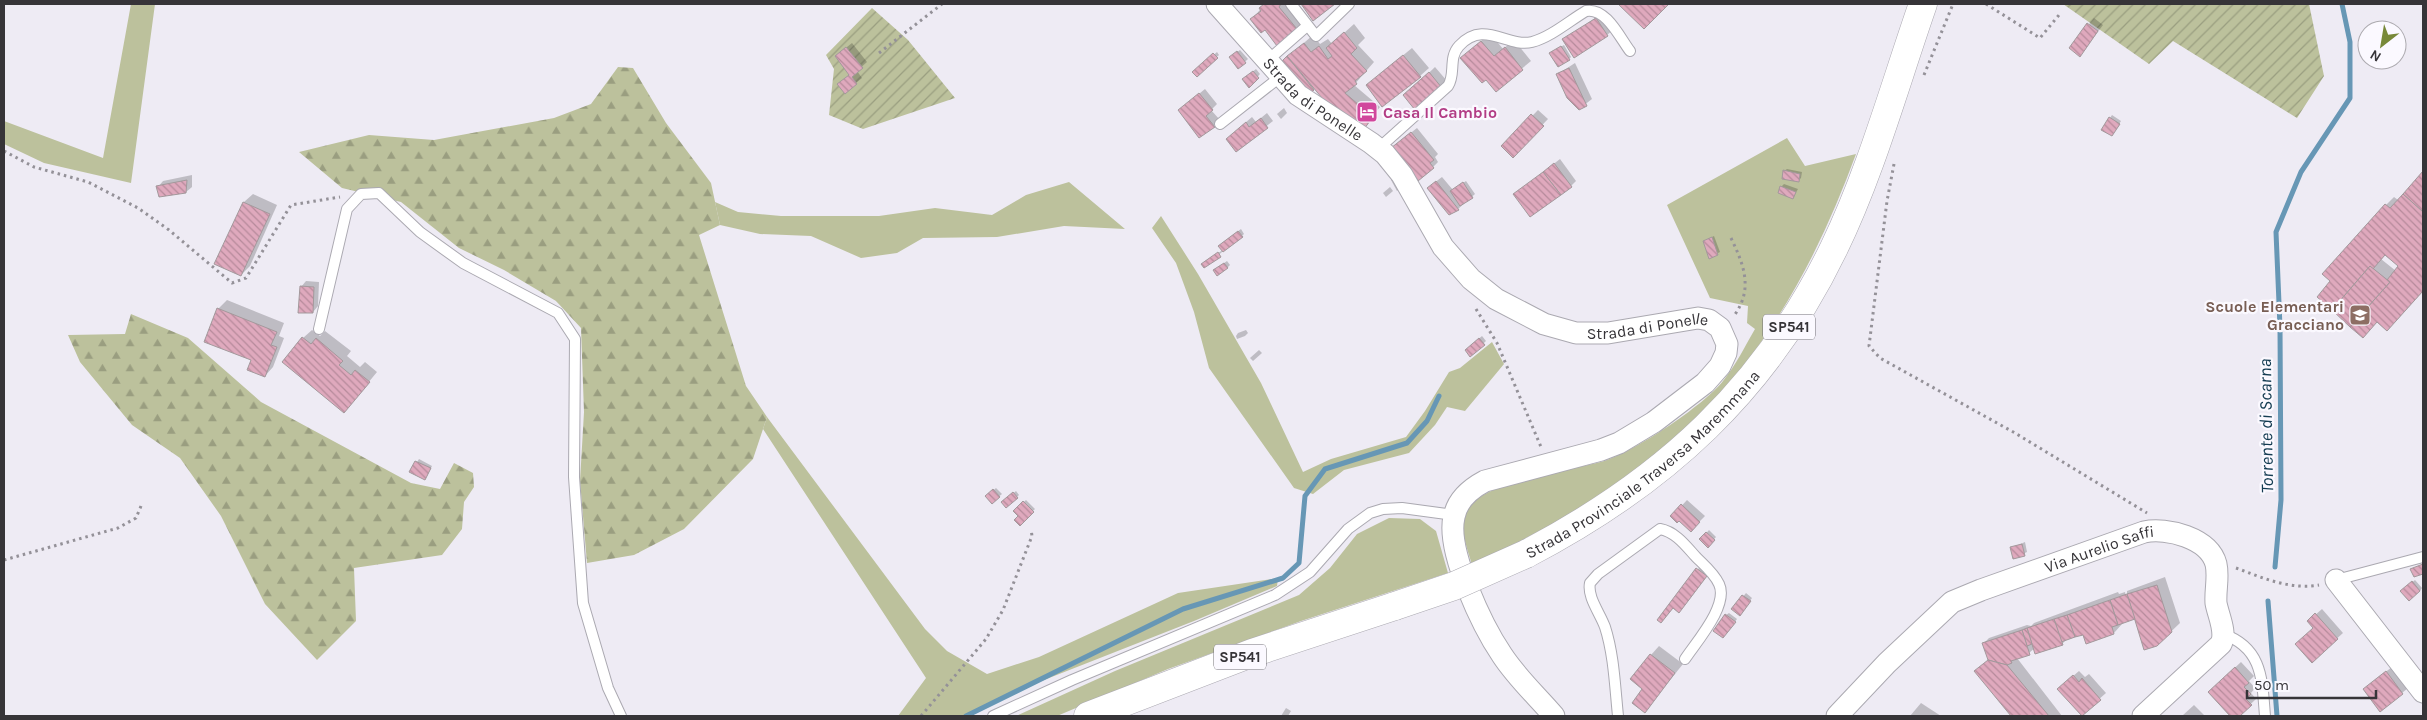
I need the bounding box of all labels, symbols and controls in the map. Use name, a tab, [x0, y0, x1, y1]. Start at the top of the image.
north arrow	[2357, 20, 2407, 70]
text: N	[2367, 46, 2384, 66]
street label: Strada di Ponelle	[1259, 54, 1366, 145]
hotel icon: Casa Il Cambio	[1355, 100, 1379, 124]
place label: Casa Il Cambio	[1383, 103, 1497, 122]
place label: Scuole Elementari Gracciano	[2205, 297, 2344, 334]
school or university icon: Scuole Elementari Gracciano	[2348, 303, 2372, 327]
street label: Strada di Ponelle	[1587, 309, 1710, 343]
road number: SP541	[1763, 314, 1815, 340]
water label: Torrente di Scarna	[2254, 358, 2278, 494]
street label: Strada Provinciale Traversa Maremmana	[1522, 366, 1764, 563]
street label: Via Aurelio Saffi	[2042, 522, 2155, 577]
road number: SP541	[1214, 644, 1266, 670]
scale bar	[2247, 668, 2376, 700]
text: 50 m	[2254, 676, 2289, 694]

